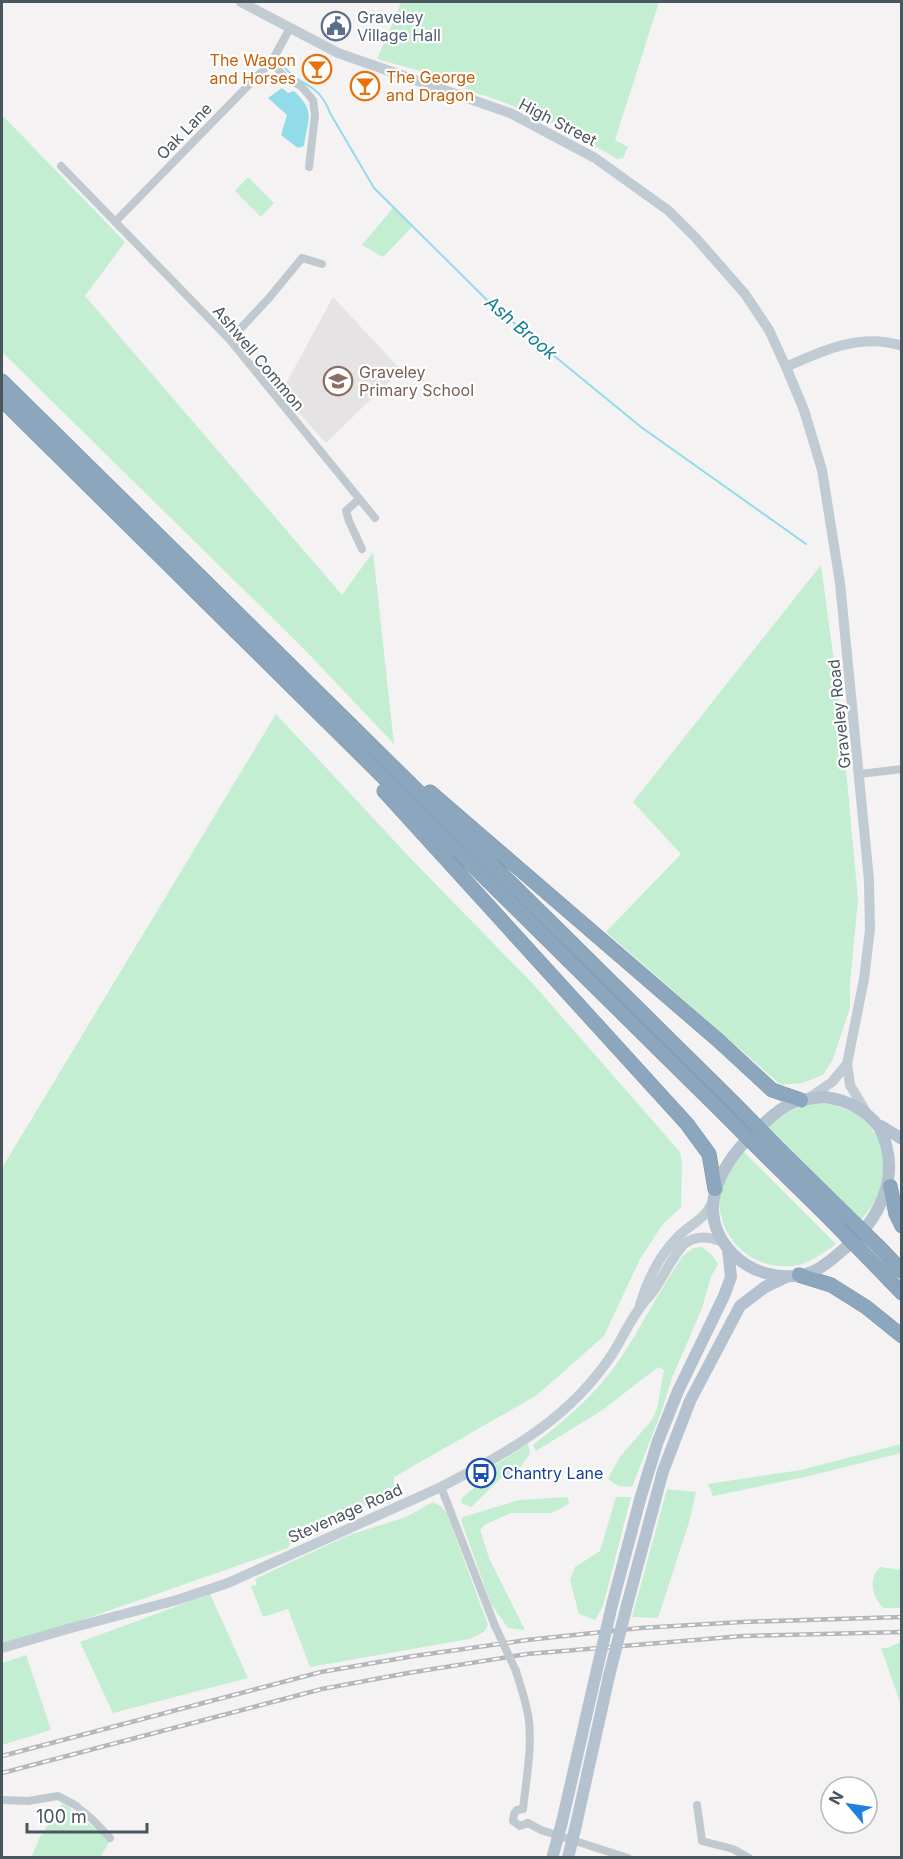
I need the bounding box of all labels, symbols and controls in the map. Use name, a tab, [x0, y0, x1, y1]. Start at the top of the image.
place label: Graveley Village Hall	[357, 7, 441, 45]
public building icon: Graveley Village Hall	[320, 10, 352, 42]
place label: The Wagon and Horses	[210, 50, 296, 88]
bar icon: The Wagon and Horses	[301, 53, 333, 85]
place label: The George and Dragon	[386, 67, 475, 105]
bar icon: The George and Dragon	[349, 70, 381, 102]
street label: High Street	[516, 94, 600, 150]
street label: Oak Lane	[152, 98, 216, 164]
water label: Ash Brook	[480, 291, 562, 364]
street label: Ashwell Common	[209, 301, 309, 415]
place label: Graveley Primary School	[359, 362, 474, 400]
school or university icon: Graveley Primary School	[322, 365, 354, 397]
street label: Graveley Road	[823, 658, 855, 770]
bus stop icon: Chantry Lane	[465, 1457, 497, 1489]
place label: Chantry Lane	[502, 1463, 603, 1483]
street label: Stevenage Road	[285, 1479, 405, 1547]
north arrow	[819, 1775, 879, 1835]
text: N	[824, 1788, 848, 1808]
scale bar	[27, 1796, 147, 1834]
text: 100 m	[36, 1806, 87, 1827]

